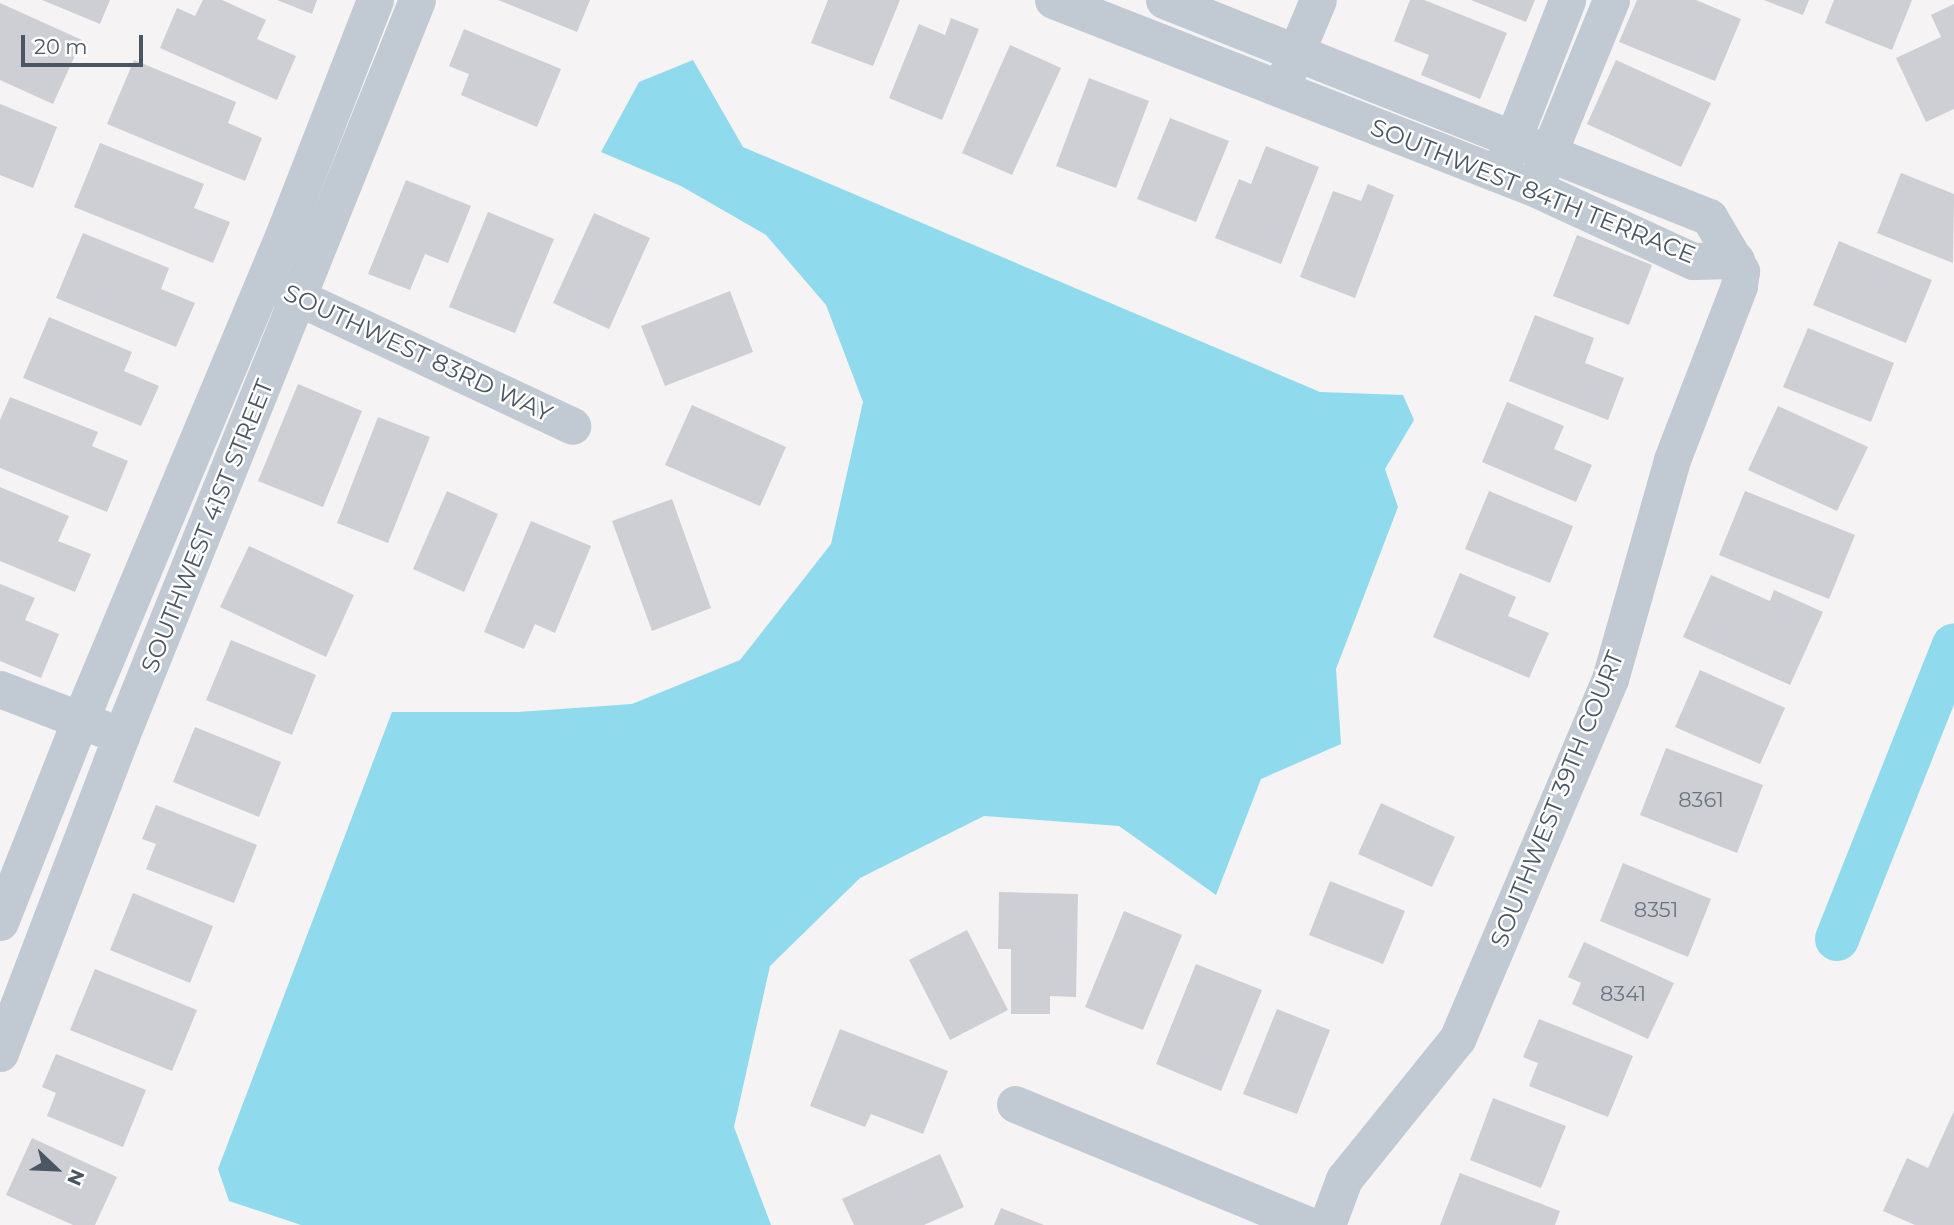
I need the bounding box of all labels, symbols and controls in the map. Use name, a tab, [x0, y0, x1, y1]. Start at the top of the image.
scale bar	[24, 21, 147, 65]
text: 20 m	[34, 34, 88, 59]
street label: SOUTHWEST 84TH TERRACE	[1366, 113, 1700, 269]
street label: SOUTHWEST 83RD WAY	[279, 278, 557, 428]
street label: SOUTHWEST 41ST STREET	[135, 375, 279, 677]
street label: SOUTHWEST 39TH COURT	[1484, 647, 1630, 951]
house number: 8361	[1678, 787, 1724, 813]
house number: 8351	[1634, 897, 1678, 923]
house number: 8341	[1600, 981, 1646, 1007]
north arrow	[21, 1134, 91, 1204]
text: N	[62, 1166, 89, 1189]

